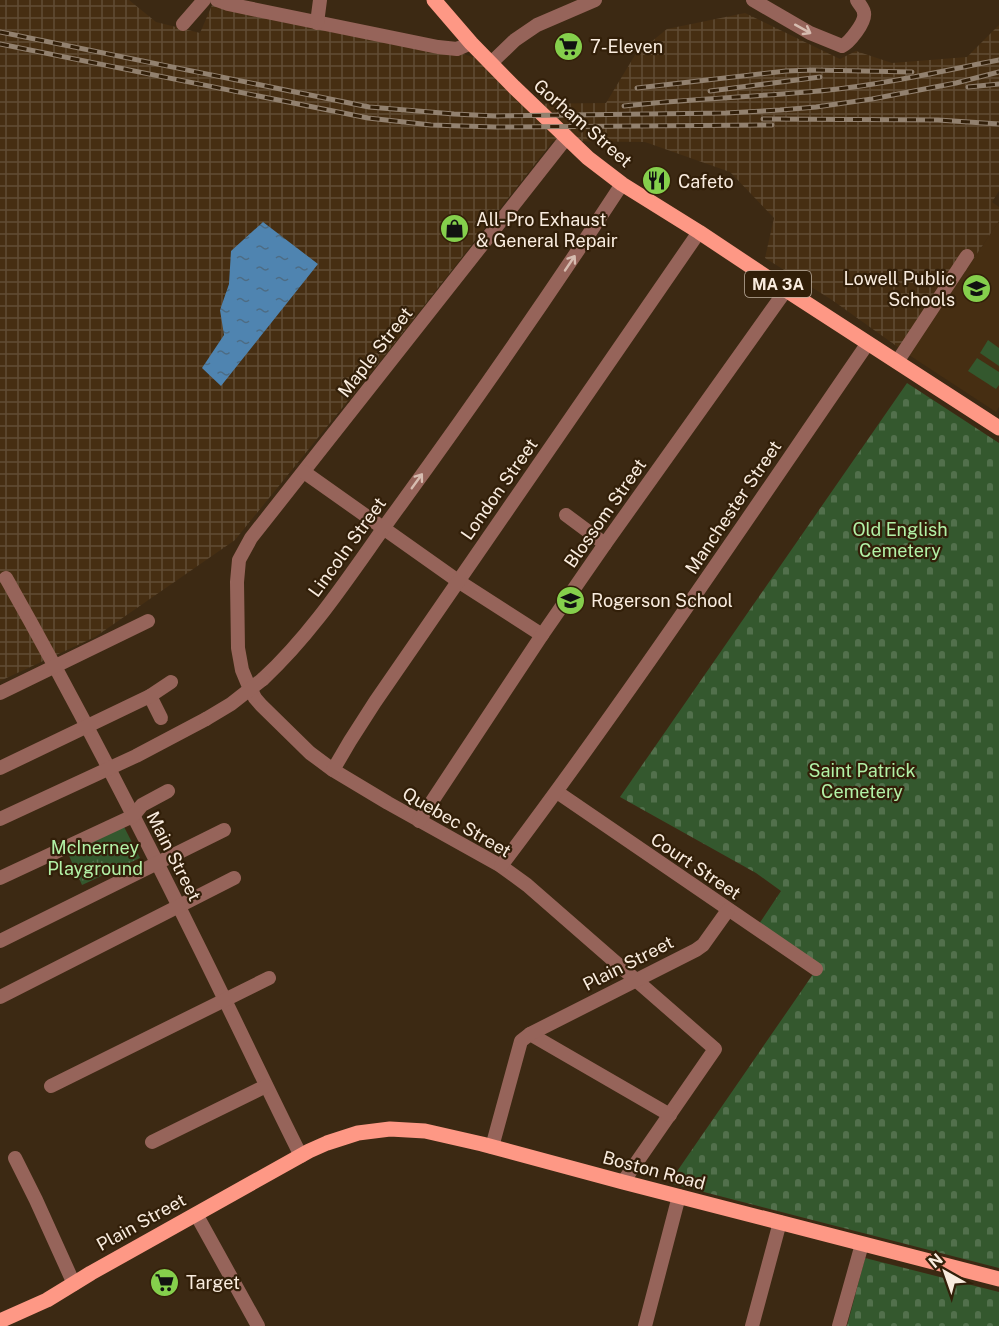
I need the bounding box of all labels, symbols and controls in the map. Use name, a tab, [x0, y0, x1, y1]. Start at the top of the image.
one-way arrow	[794, 24, 812, 35]
supermarket icon: 7-Eleven	[553, 30, 585, 62]
place label: 7-Eleven	[590, 36, 663, 57]
street label: Gorham Street	[530, 75, 636, 171]
restaurant icon: Cafeto	[641, 165, 673, 197]
place label: Cafeto	[678, 171, 734, 192]
place label: All-Pro Exhaust & General Repair	[476, 209, 618, 251]
shop icon: All-Pro Exhaust & General Repair	[439, 213, 471, 245]
one-way arrow	[564, 256, 576, 272]
place label: Lowell Public Schools	[844, 268, 955, 310]
road number: MA 3A	[745, 271, 811, 297]
school or university icon: Lowell Public Schools	[960, 272, 992, 304]
street label: Maple Street	[333, 303, 417, 401]
street label: London Street	[456, 434, 542, 544]
street label: Manchester Street	[681, 436, 785, 578]
street label: Blossom Street	[560, 455, 650, 571]
one-way arrow	[411, 474, 423, 490]
street label: Lincoln Street	[304, 493, 390, 601]
park label: Old English Cemetery	[852, 519, 948, 561]
school or university icon: Rogerson School	[554, 584, 586, 616]
place label: Rogerson School	[591, 590, 733, 611]
park label: Saint Patrick Cemetery	[808, 760, 916, 802]
street label: Quebec Street	[399, 782, 515, 862]
street label: Main Street	[142, 808, 206, 904]
street label: Court Street	[647, 828, 745, 904]
park label: McInerney Playground	[47, 837, 143, 879]
street label: Plain Street	[579, 931, 677, 995]
street label: Boston Road	[600, 1146, 708, 1194]
street label: Plain Street	[93, 1189, 189, 1255]
north arrow	[915, 1242, 975, 1302]
text: N	[925, 1250, 947, 1272]
supermarket icon: Target	[149, 1266, 181, 1298]
place label: Target	[186, 1272, 240, 1293]

